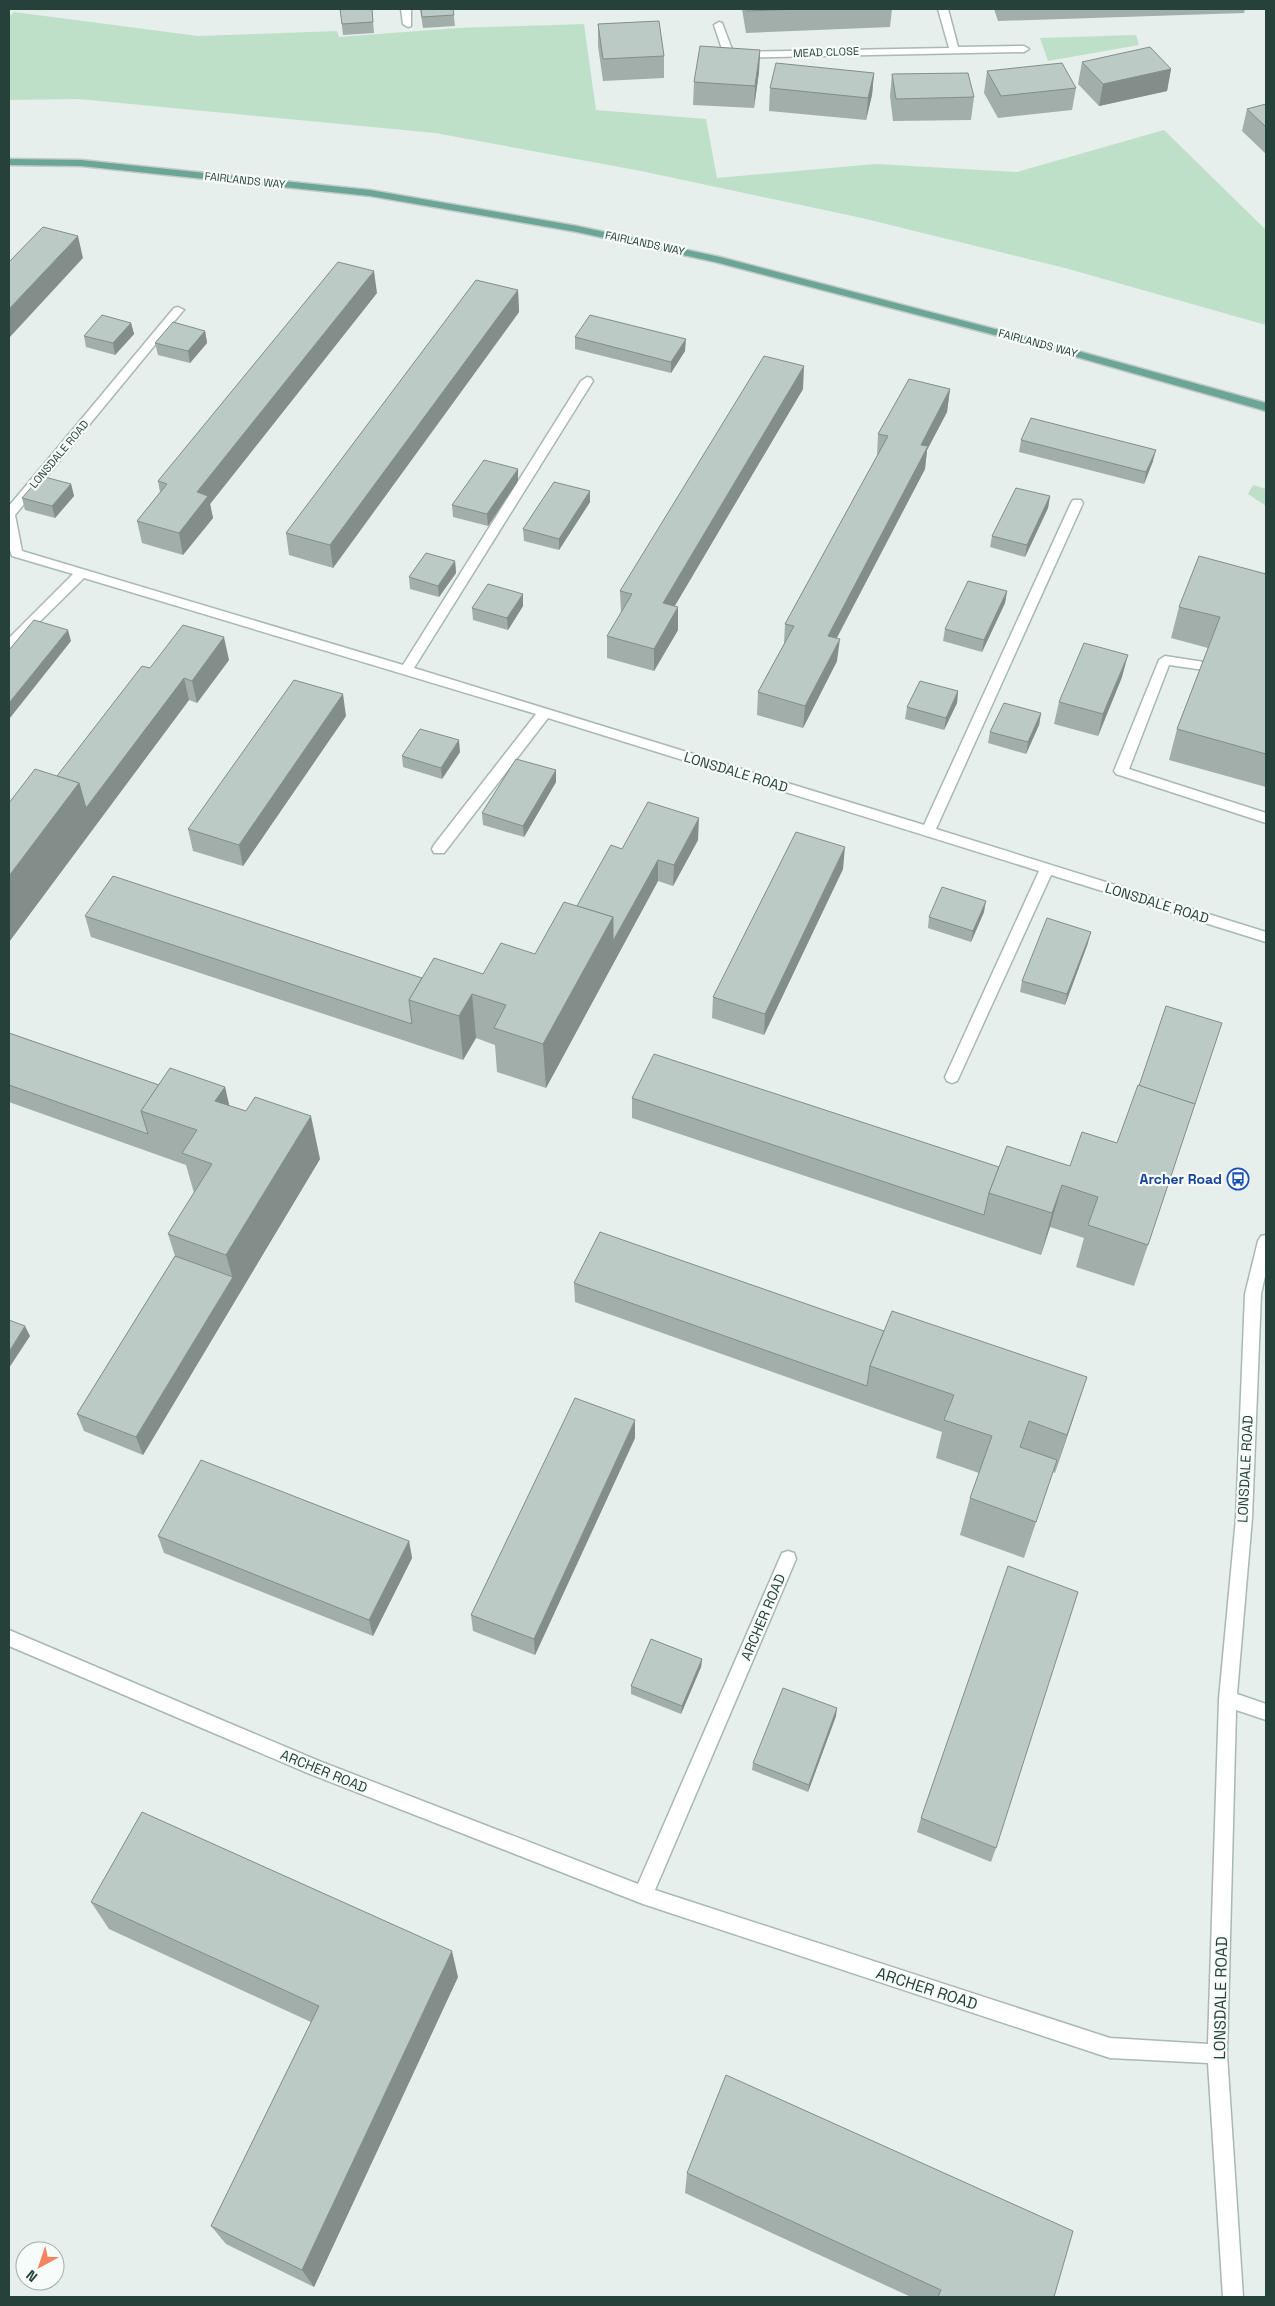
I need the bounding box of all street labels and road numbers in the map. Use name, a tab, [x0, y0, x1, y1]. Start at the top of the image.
street label: MEAD CLOSE	[793, 44, 859, 60]
street label: FAIRLANDS WAY	[204, 169, 286, 191]
street label: FAIRLANDS WAY	[604, 228, 686, 258]
street label: FAIRLANDS WAY	[997, 326, 1079, 360]
street label: LONSDALE ROAD	[26, 417, 92, 491]
street label: LONSDALE ROAD	[682, 748, 790, 796]
street label: LONSDALE ROAD	[1103, 879, 1211, 927]
street label: LONSDALE ROAD	[1233, 1415, 1257, 1523]
street label: ARCHER ROAD	[737, 1571, 789, 1663]
street label: ARCHER ROAD	[278, 1745, 370, 1797]
street label: LONSDALE ROAD	[1209, 1936, 1232, 2060]
street label: ARCHER ROAD	[873, 1962, 980, 2015]

